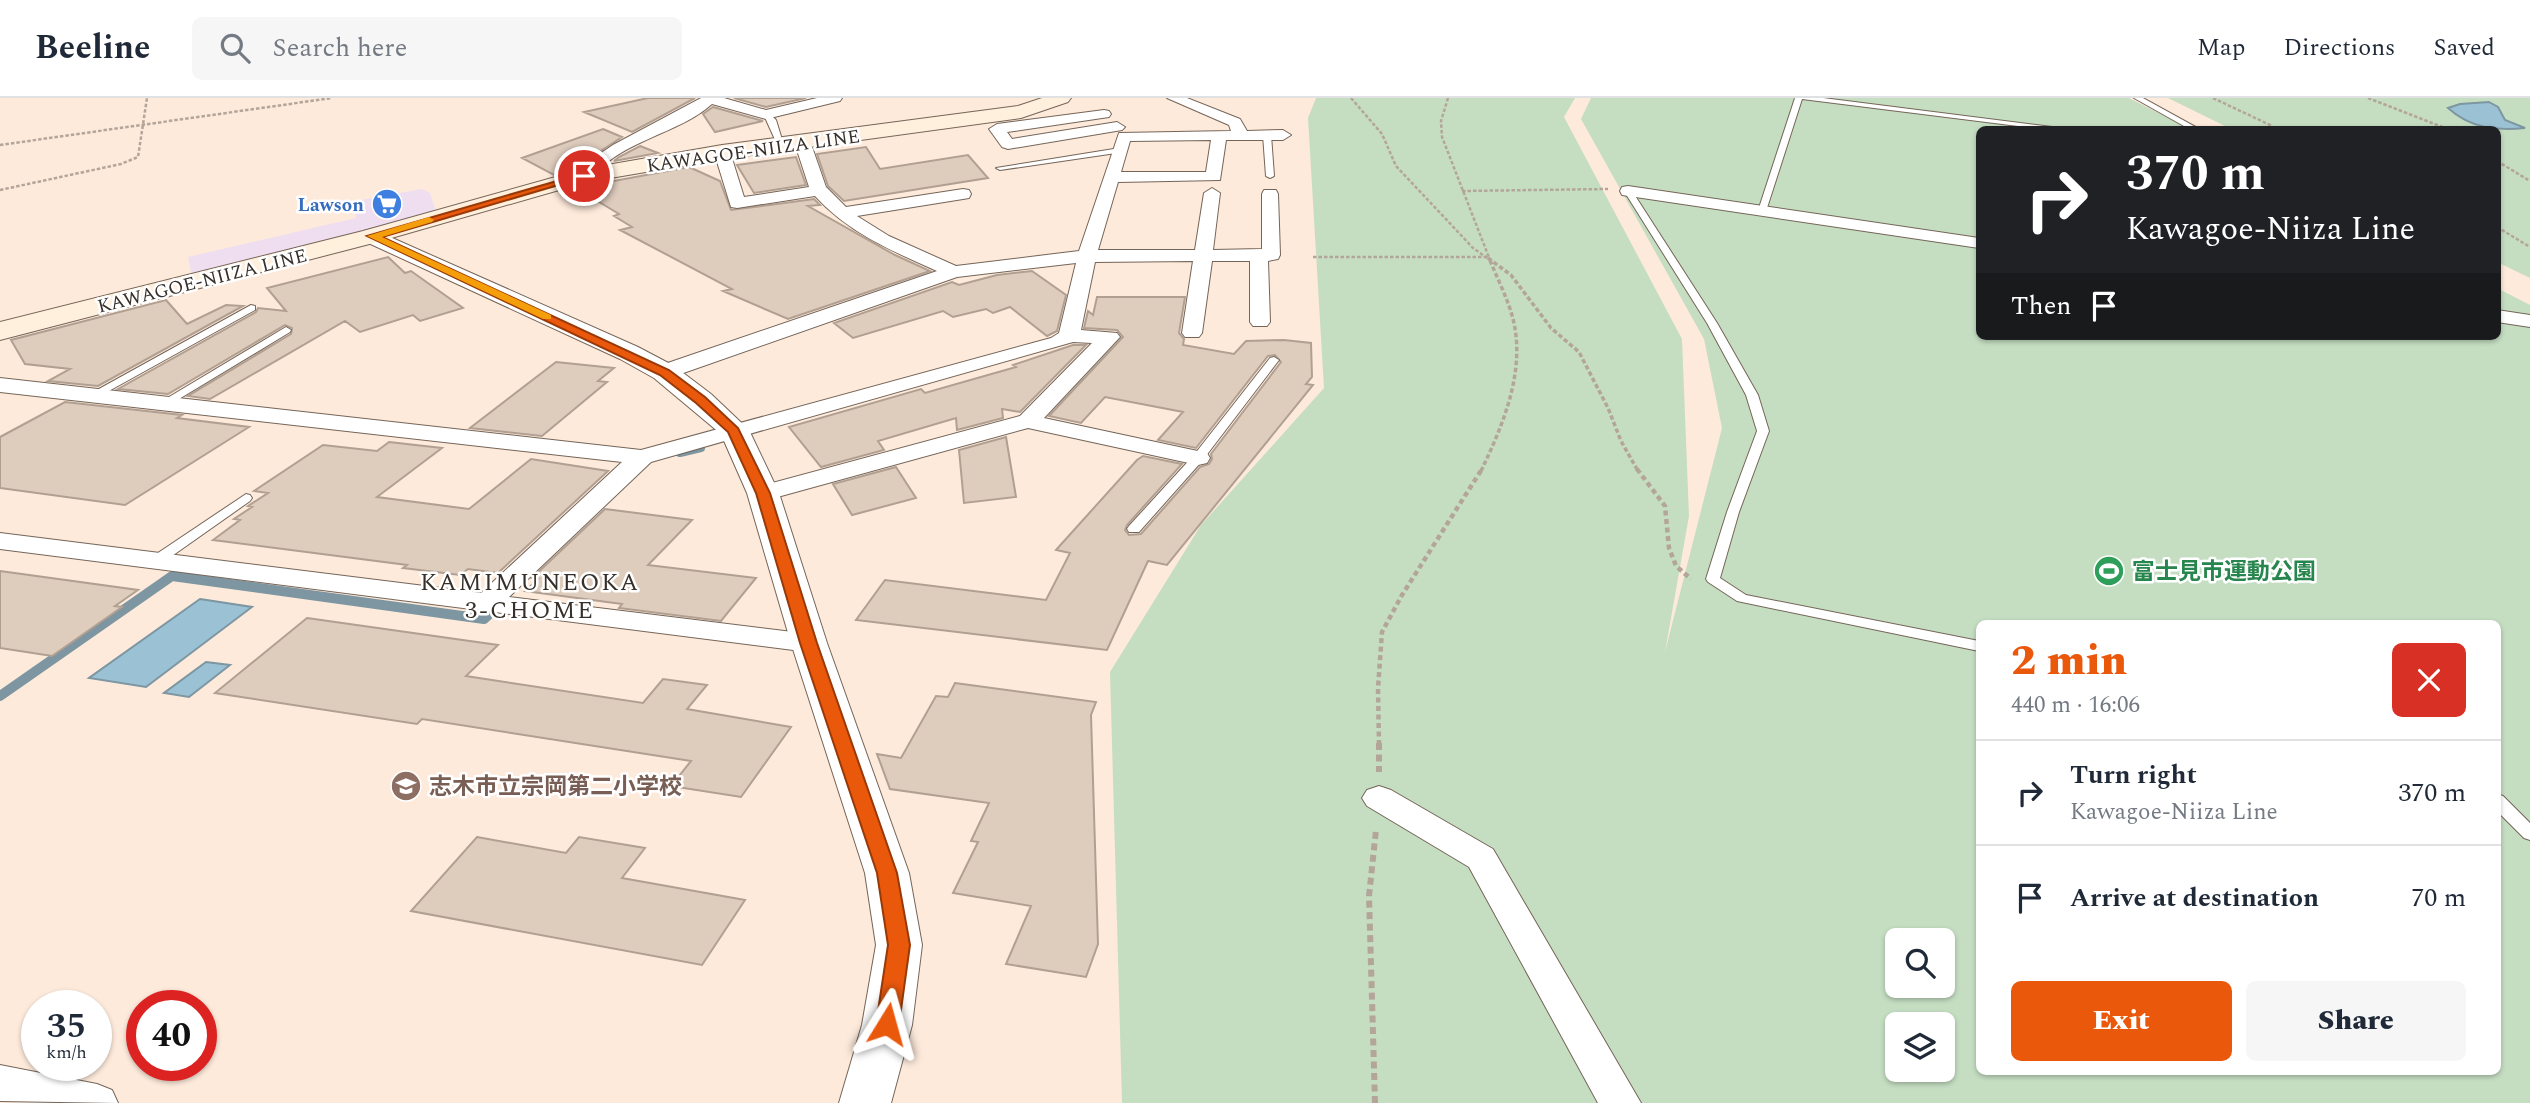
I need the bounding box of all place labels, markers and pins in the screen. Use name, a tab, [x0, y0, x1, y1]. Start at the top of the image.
pin	[554, 146, 614, 206]
supermarket icon: Lawson	[370, 187, 404, 221]
place label: Lawson	[298, 191, 364, 220]
sports icon: 富士見市運動公園	[2092, 554, 2126, 588]
place label: 富士見市運動公園	[2132, 555, 2316, 590]
school or university icon: 志木市立宗岡第二小学校	[389, 769, 423, 803]
place label: 志木市立宗岡第二小学校	[429, 770, 682, 805]

